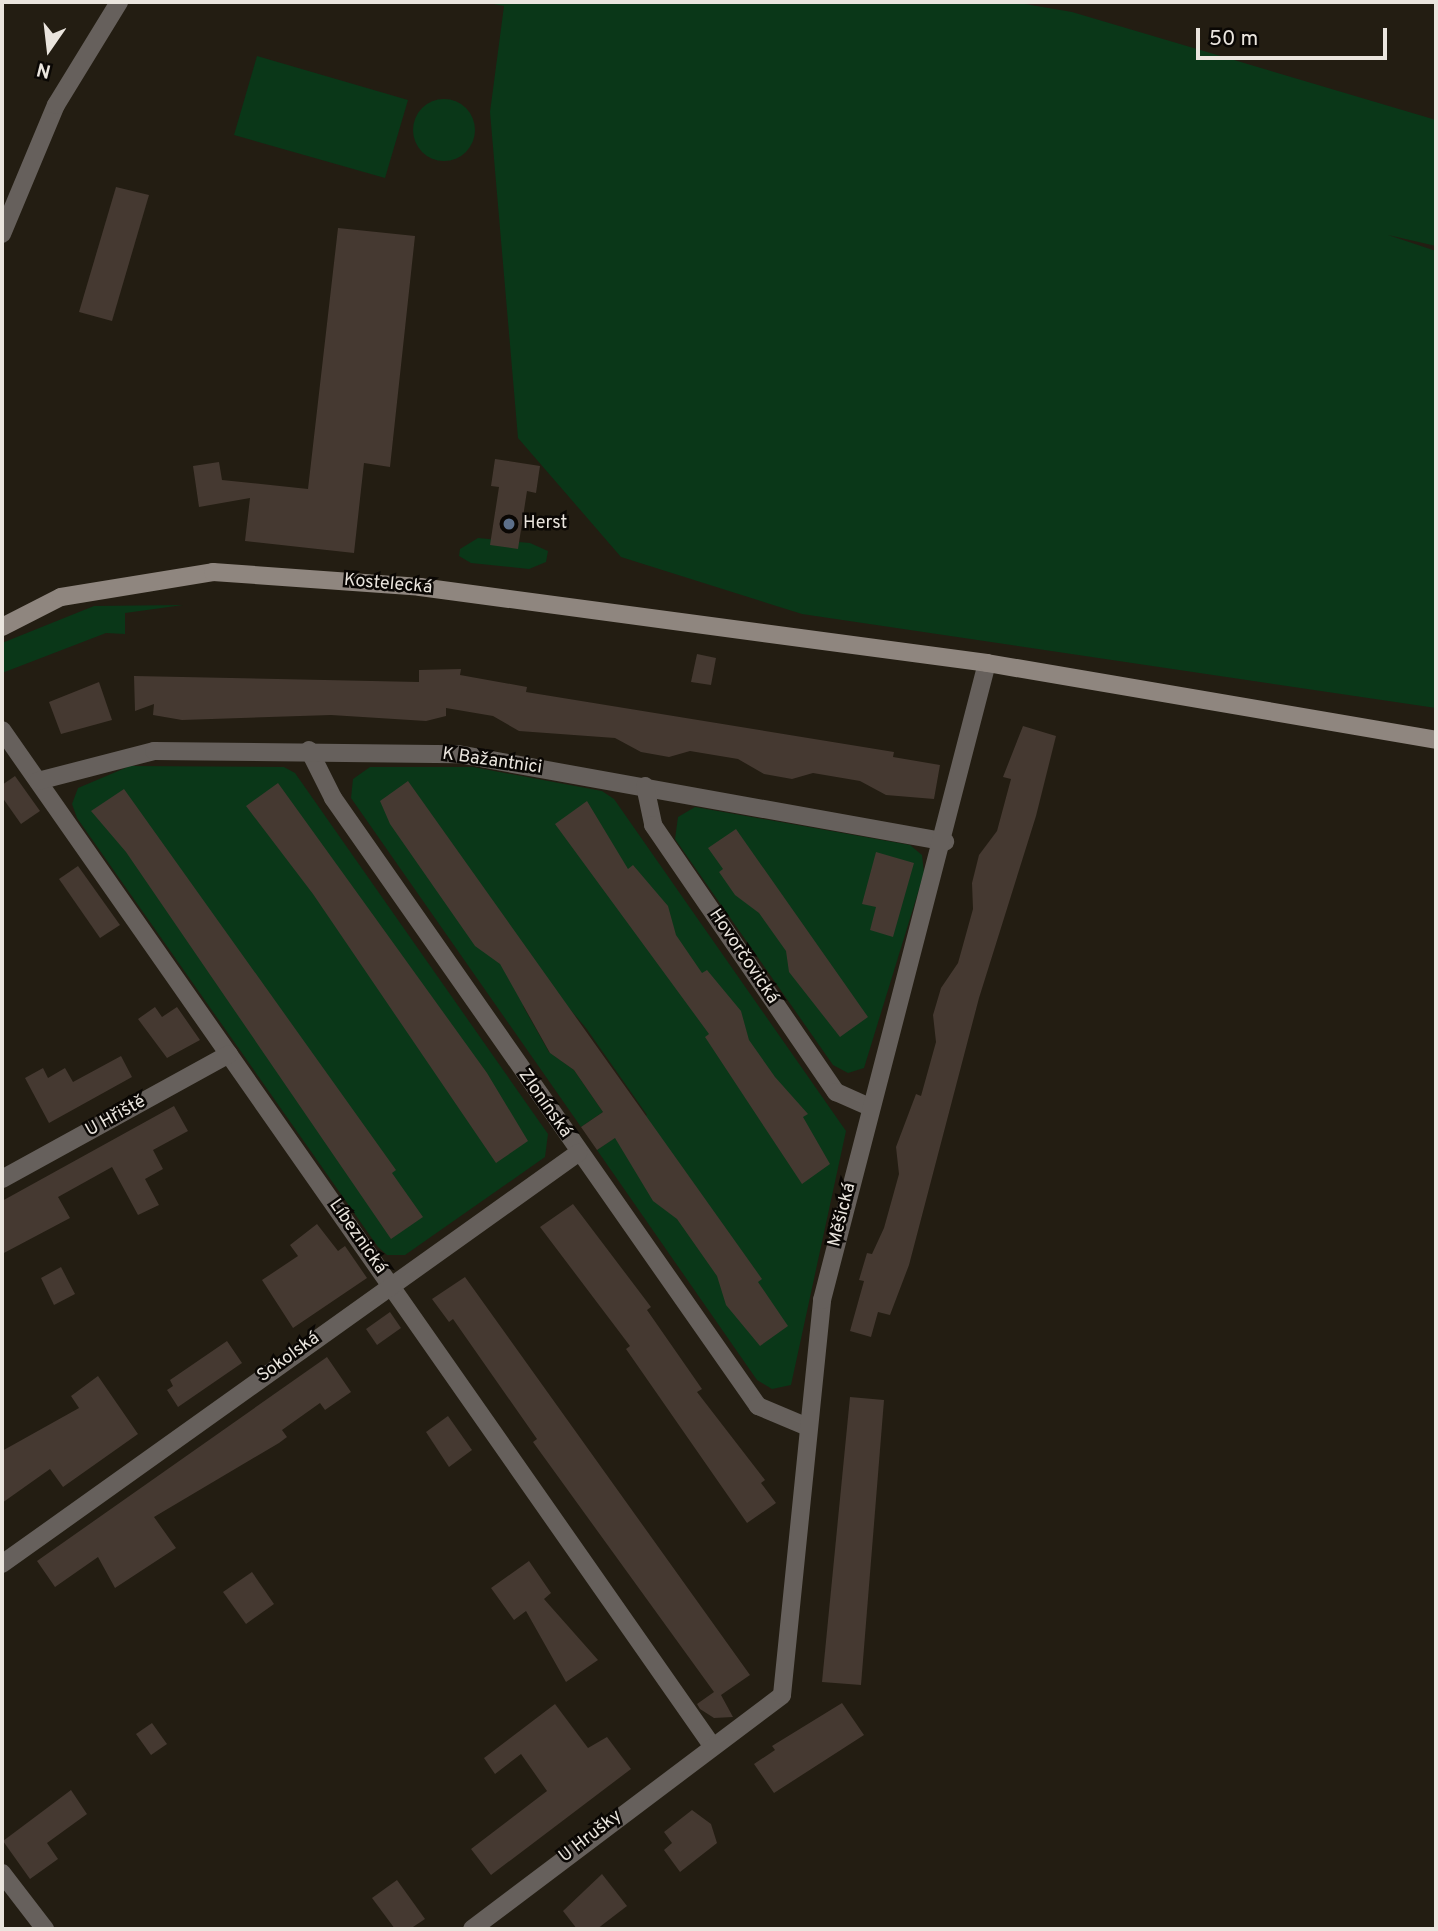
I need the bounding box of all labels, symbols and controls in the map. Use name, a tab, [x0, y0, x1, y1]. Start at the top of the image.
north arrow	[14, 14, 84, 84]
scale bar	[1200, 14, 1391, 58]
text: 50 m	[1209, 26, 1258, 53]
text: N	[34, 56, 53, 83]
place label: Herst	[523, 513, 567, 535]
marker: Herst	[501, 516, 517, 532]
street label: Kostelecká	[343, 570, 433, 600]
street label: K Bažantnici	[441, 744, 543, 780]
street label: Hovorčovická	[703, 905, 783, 1009]
street label: Zlonínská	[513, 1066, 575, 1142]
street label: U Hřiště	[82, 1092, 150, 1142]
street label: Měšická	[825, 1181, 861, 1249]
street label: Líbeznická	[323, 1195, 391, 1279]
street label: Sokolská	[254, 1328, 324, 1388]
street label: U Hrušky	[555, 1806, 627, 1868]

